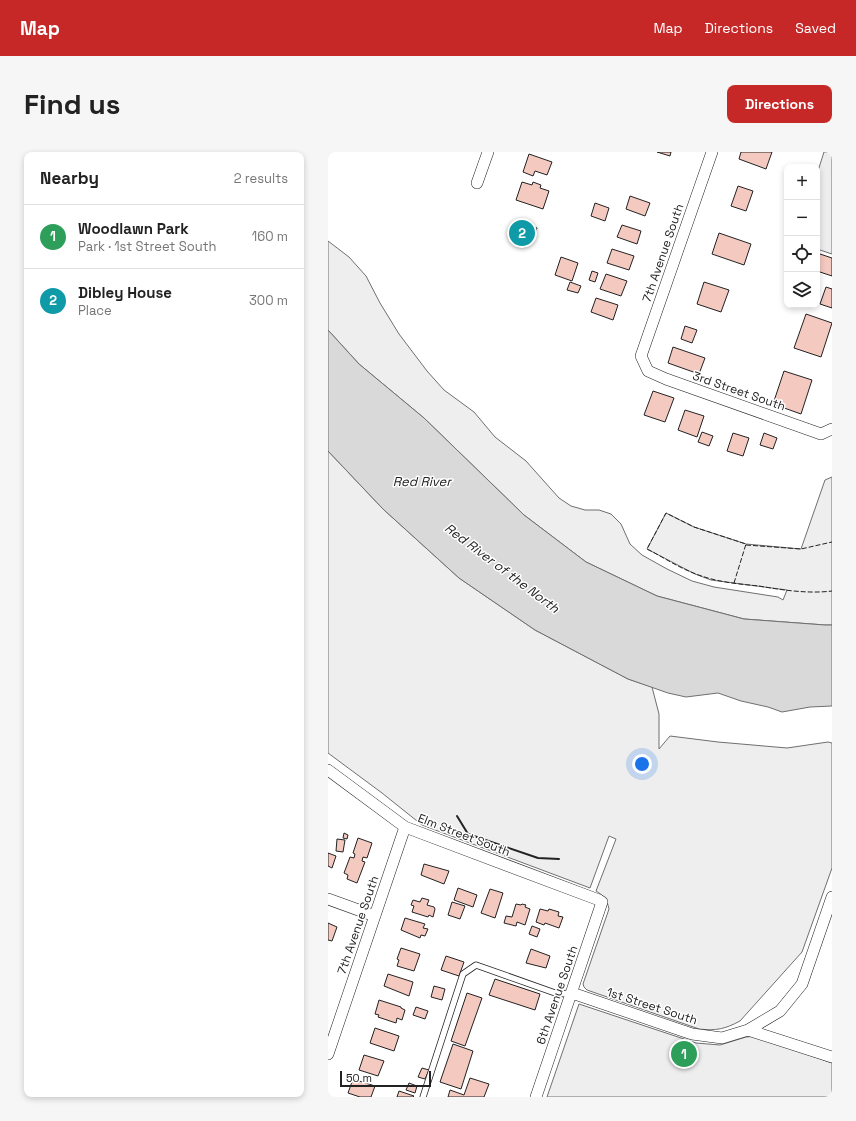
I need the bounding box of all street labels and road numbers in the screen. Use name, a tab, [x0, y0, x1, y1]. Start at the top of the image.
street label: 7th Avenue South	[639, 202, 687, 304]
street label: 3rd Street South	[690, 368, 788, 414]
street label: Elm Street South	[415, 810, 513, 860]
street label: 7th Avenue South	[334, 874, 382, 976]
street label: 6th Avenue South	[533, 943, 581, 1047]
street label: 1st Street South	[605, 984, 699, 1028]

